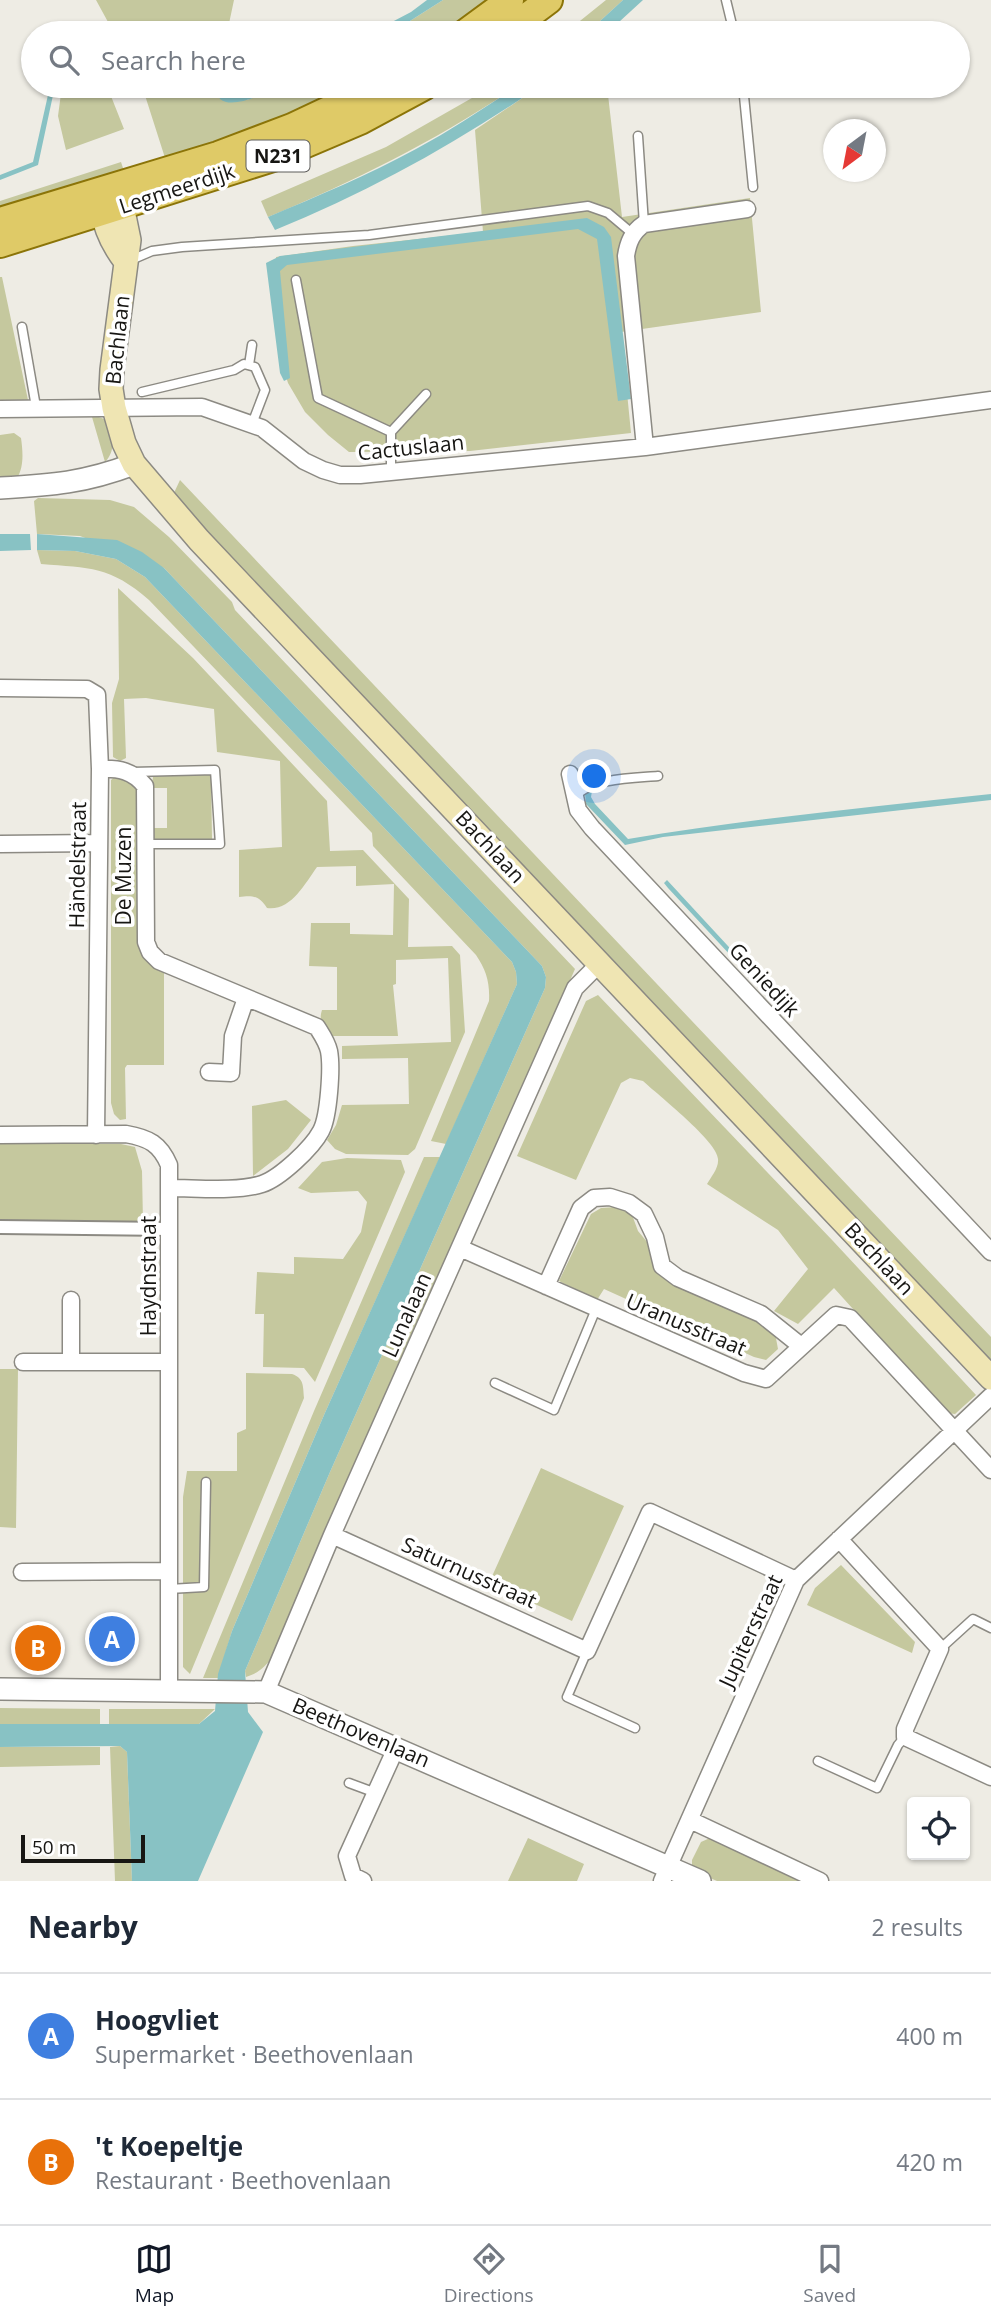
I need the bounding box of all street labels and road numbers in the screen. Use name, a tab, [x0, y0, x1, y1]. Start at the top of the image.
road number: N231	[246, 140, 310, 172]
street label: Legmeerdijk	[115, 156, 238, 220]
street label: Bachlaan	[98, 294, 136, 386]
street label: Cactuslaan	[356, 427, 465, 467]
street label: Händelstraat	[62, 801, 92, 929]
street label: Bachlaan	[450, 804, 532, 889]
street label: De Muzen	[109, 827, 137, 925]
street label: Geniedijk	[723, 936, 806, 1022]
street label: Haydnstraat	[134, 1216, 162, 1336]
street label: Bachlaan	[839, 1216, 921, 1301]
street label: Lunalaan	[375, 1268, 437, 1361]
street label: Uranusstraat	[622, 1286, 751, 1362]
street label: Saturnusstraat	[398, 1530, 541, 1614]
street label: Jupiterstraat	[711, 1570, 788, 1693]
street label: Beethovenlaan	[288, 1691, 434, 1774]

